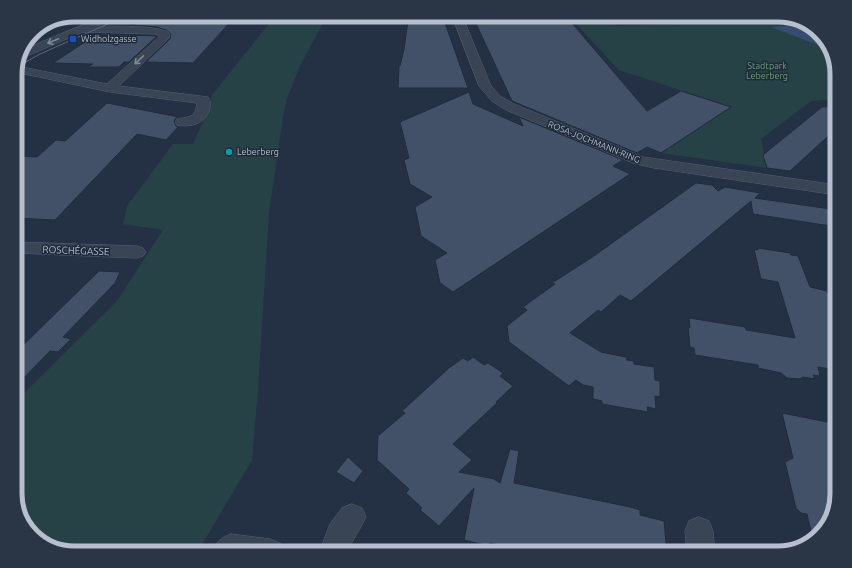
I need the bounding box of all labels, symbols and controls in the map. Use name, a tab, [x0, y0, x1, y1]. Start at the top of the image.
marker: Widholzgasse	[68, 34, 78, 44]
place label: Widholzgasse	[81, 34, 136, 44]
one-way arrow	[48, 37, 60, 45]
one-way arrow	[134, 55, 144, 65]
park label: Stadtpark Leberberg	[746, 61, 788, 81]
street label: ROSA-JOCHMANN-RING	[547, 119, 641, 165]
marker: Leberberg	[224, 147, 234, 157]
place label: Leberberg	[237, 147, 279, 157]
street label: ROSCHÉGASSE	[42, 243, 110, 257]

